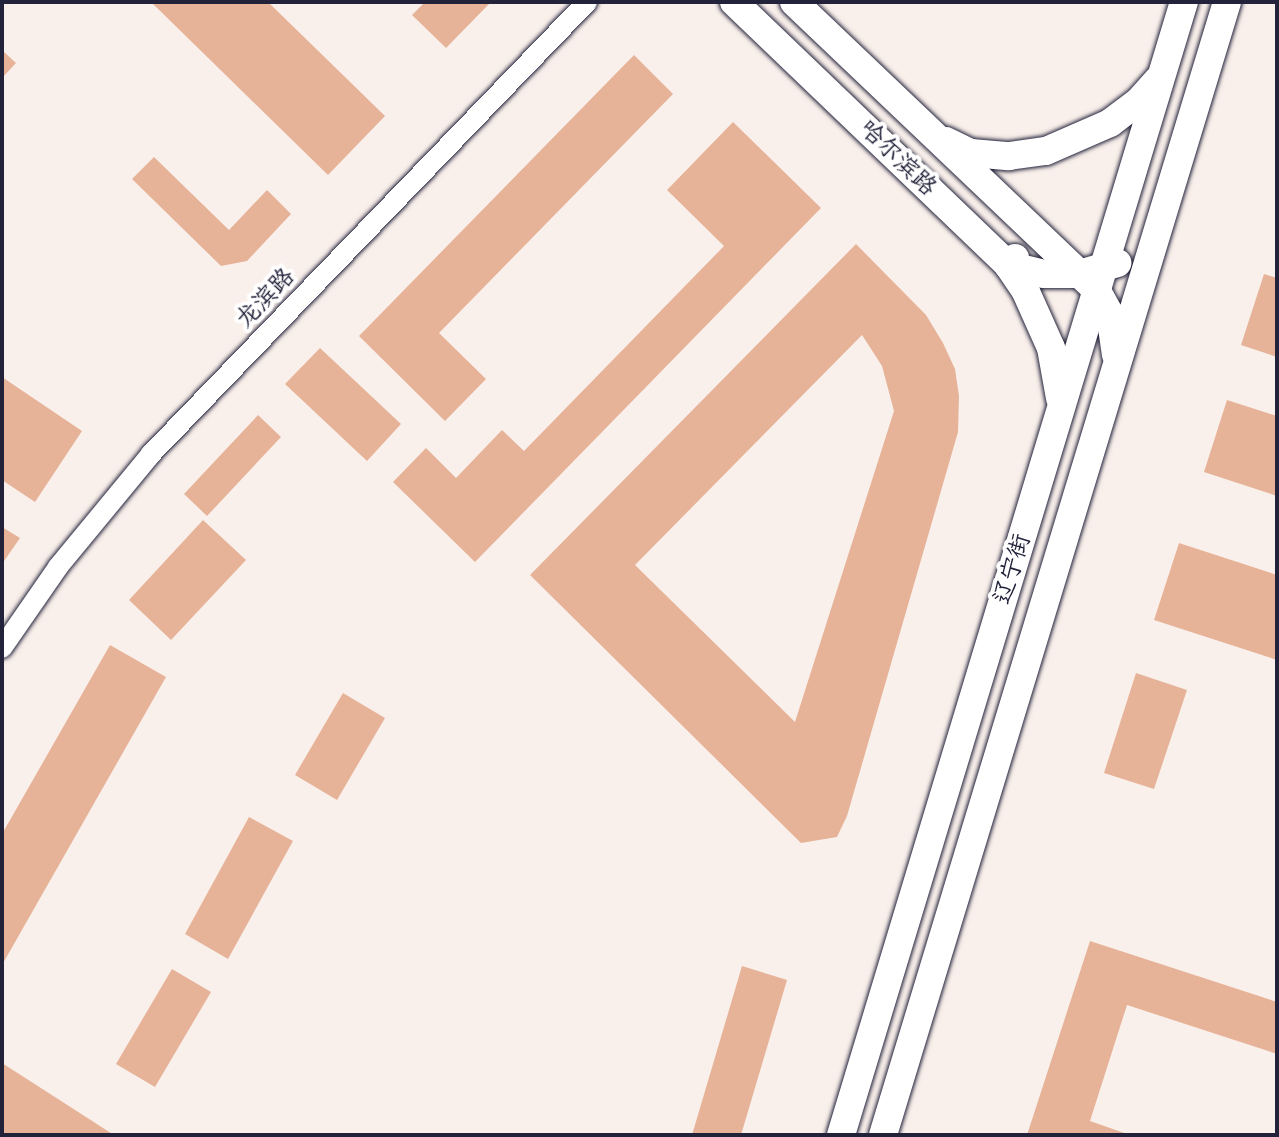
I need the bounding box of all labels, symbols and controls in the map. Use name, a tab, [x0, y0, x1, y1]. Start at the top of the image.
street label: 哈尔滨路	[853, 114, 943, 202]
street label: 龙滨路	[230, 262, 300, 334]
street label: 辽宁街	[988, 530, 1036, 608]

